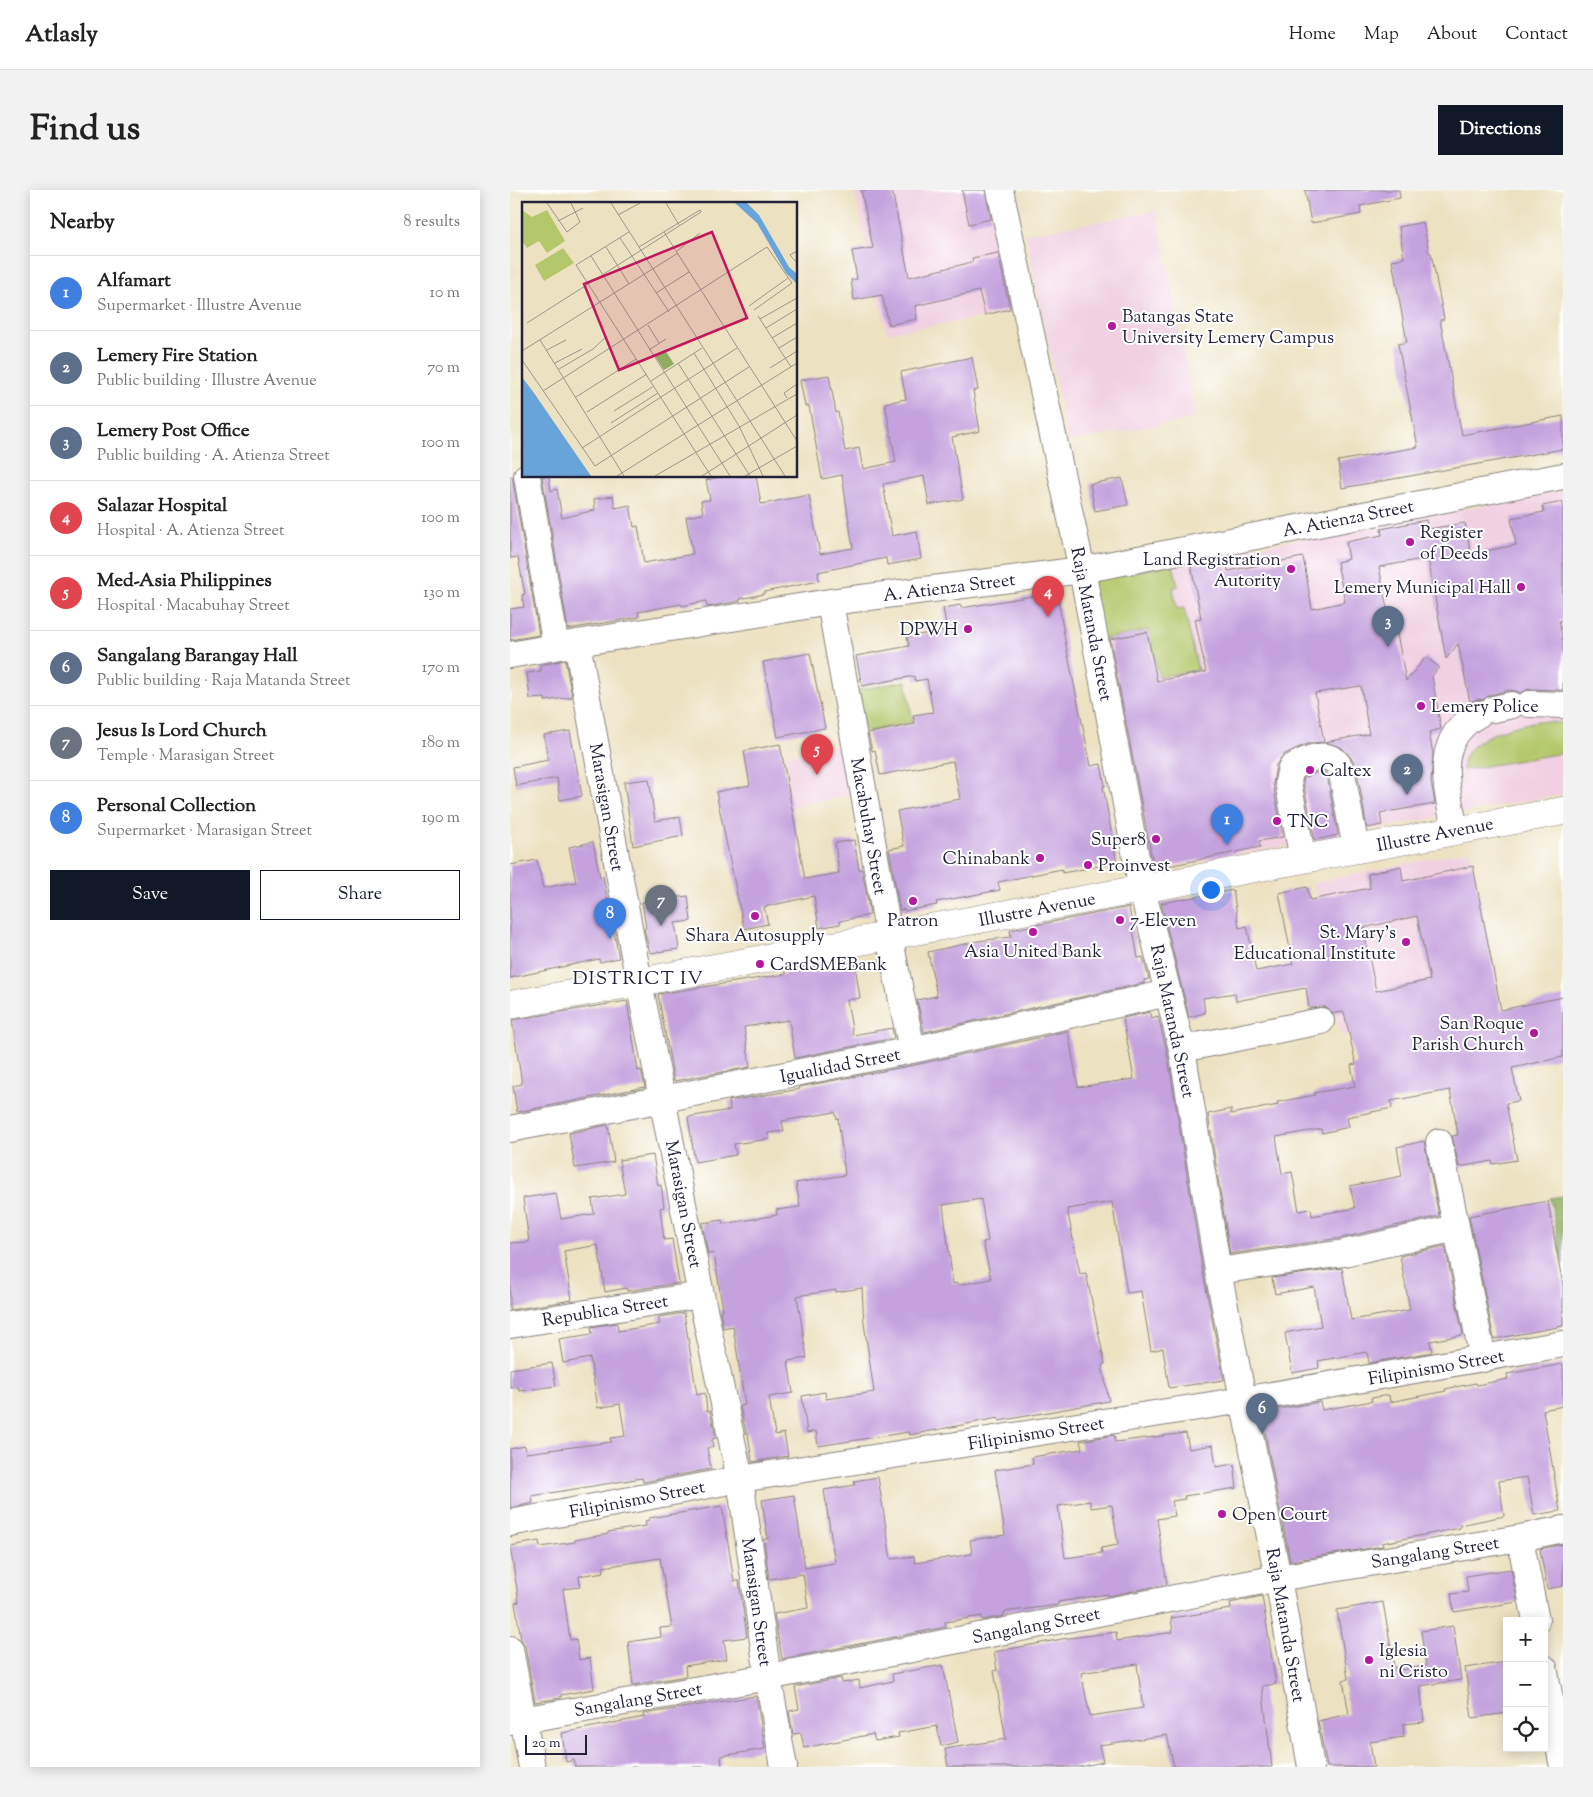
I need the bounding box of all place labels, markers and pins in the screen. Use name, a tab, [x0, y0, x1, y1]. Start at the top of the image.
place label: Batangas State University Lemery Campus	[1122, 305, 1334, 352]
marker: Batangas State University Lemery Campus	[1106, 320, 1118, 332]
place label: Register of Deeds	[1420, 521, 1488, 568]
marker: Register of Deeds	[1404, 536, 1416, 548]
place label: Land Registration Autority	[1143, 548, 1281, 595]
marker: Land Registration Autority	[1285, 563, 1297, 575]
pin: 4	[1032, 576, 1064, 617]
place label: Lemery Municipal Hall	[1334, 576, 1511, 602]
marker: Lemery Municipal Hall	[1515, 581, 1527, 593]
pin: 3	[1372, 606, 1404, 647]
place label: DPWH	[900, 618, 958, 644]
marker: DPWH	[962, 623, 974, 635]
place label: Lemery Police	[1431, 695, 1539, 721]
marker: Lemery Police	[1415, 700, 1427, 712]
pin: 5	[801, 734, 833, 775]
pin: 2	[1391, 754, 1423, 795]
place label: Caltex	[1320, 759, 1372, 785]
marker: Caltex	[1304, 764, 1316, 776]
pin: 1	[1211, 804, 1243, 845]
place label: TNC	[1287, 810, 1329, 836]
marker: TNC	[1271, 815, 1283, 827]
place label: Super8	[1091, 828, 1146, 854]
marker: Super8	[1150, 833, 1162, 845]
place label: Chinabank	[942, 847, 1030, 873]
marker: Chinabank	[1034, 852, 1046, 864]
place label: Proinvest	[1098, 854, 1170, 880]
marker: Proinvest	[1082, 859, 1094, 871]
pin: 7	[645, 885, 677, 926]
marker: Patron	[907, 895, 919, 907]
pin: 8	[594, 898, 626, 939]
place label: Patron	[887, 909, 939, 935]
place label: 7-Eleven	[1130, 909, 1197, 935]
marker: Shara Autosupply	[749, 910, 761, 922]
marker: 7-Eleven	[1114, 914, 1126, 926]
place label: St. Mary's Educational Institute	[1234, 921, 1396, 968]
place label: Shara Autosupply	[685, 924, 825, 950]
marker: Asia United Bank	[1027, 926, 1039, 938]
marker: St. Mary's Educational Institute	[1400, 936, 1412, 948]
place label: Asia United Bank	[964, 940, 1102, 966]
place label: CardSMEBank	[770, 953, 887, 979]
marker: CardSMEBank	[754, 958, 766, 970]
place label: San Roque Parish Church	[1412, 1012, 1524, 1059]
marker: San Roque Parish Church	[1528, 1027, 1540, 1039]
pin: 6	[1246, 1393, 1278, 1434]
place label: Open Court	[1232, 1503, 1327, 1529]
marker: Open Court	[1216, 1508, 1228, 1520]
place label: Iglesia ni Cristo	[1379, 1639, 1448, 1686]
marker: Iglesia ni Cristo	[1363, 1654, 1375, 1666]

